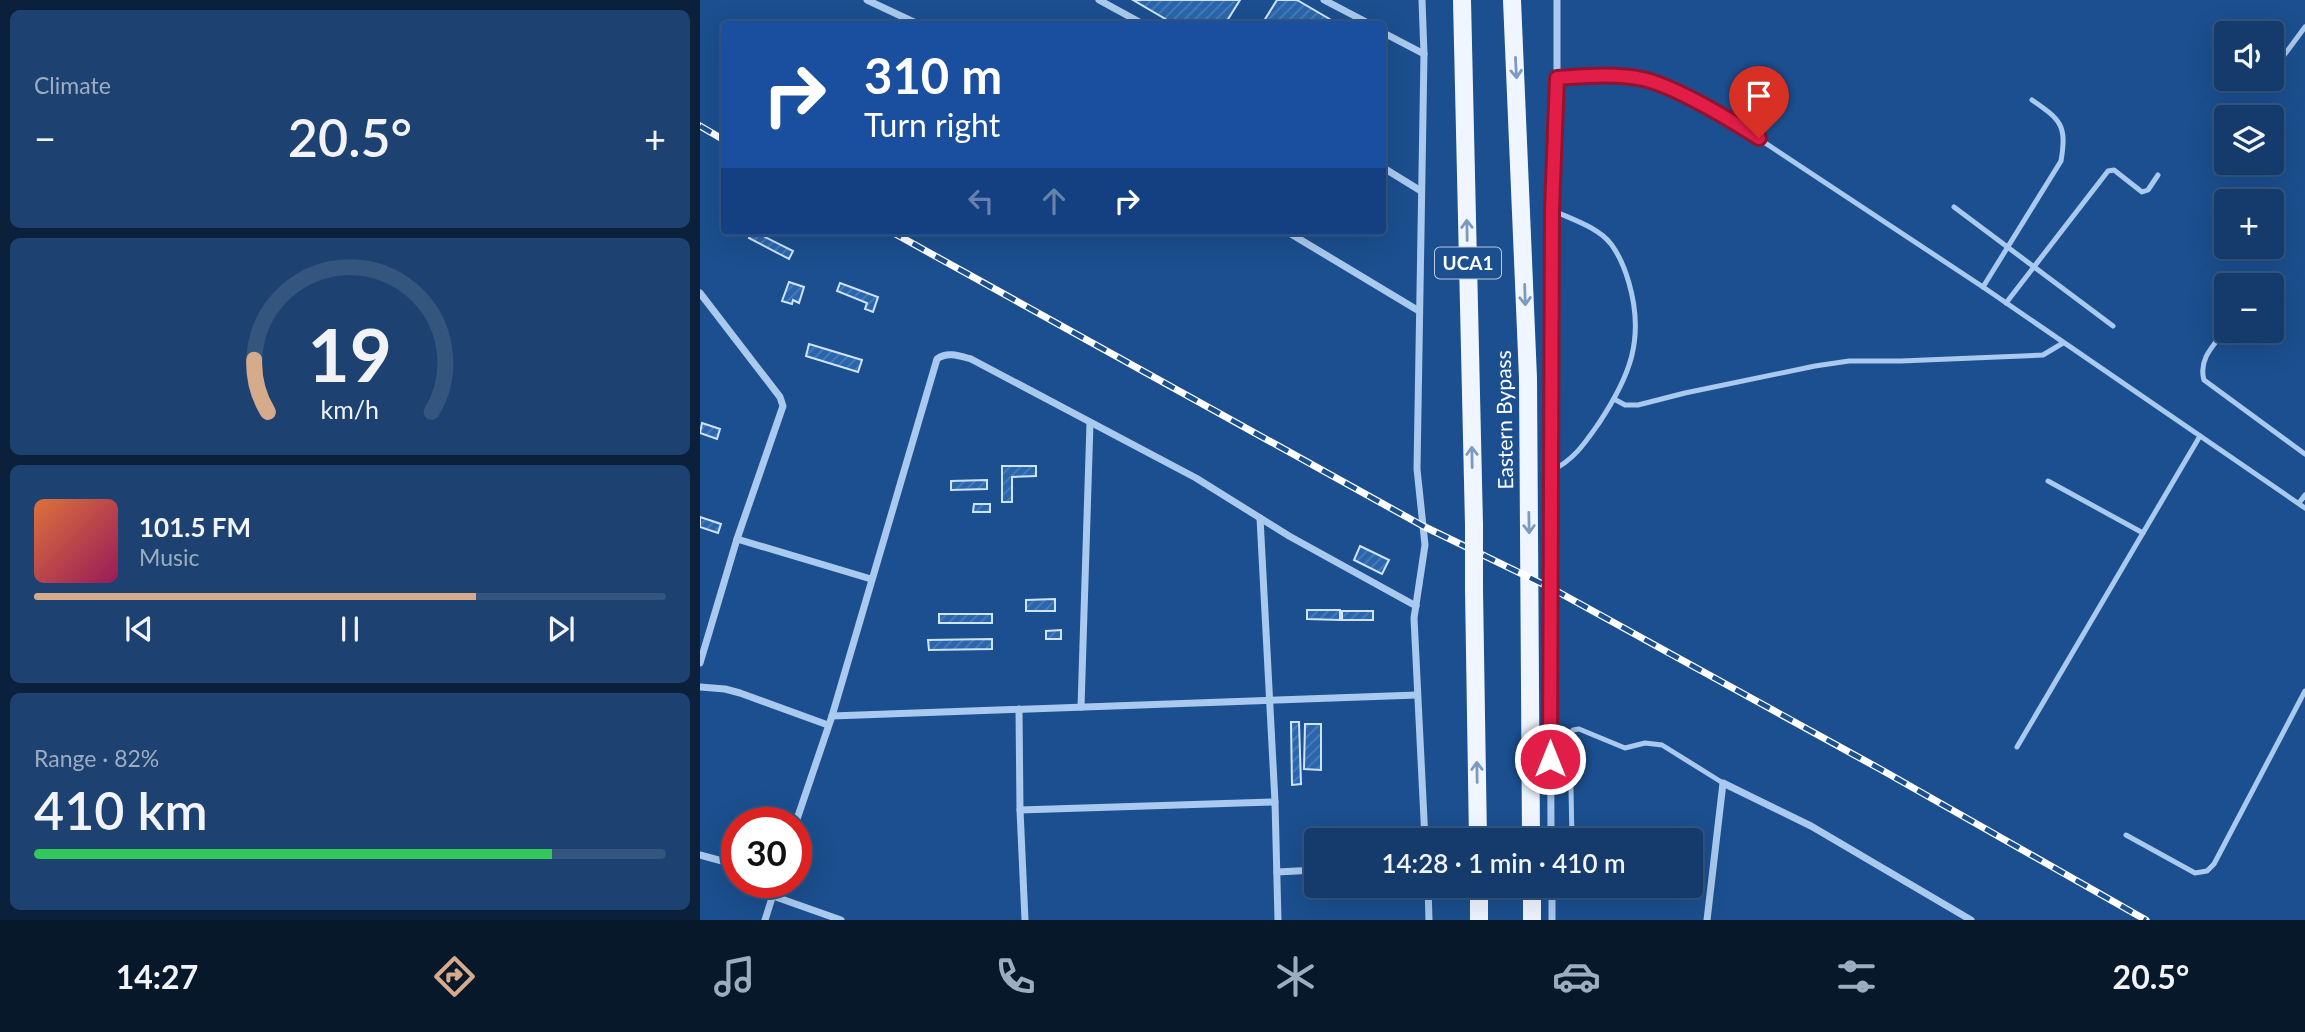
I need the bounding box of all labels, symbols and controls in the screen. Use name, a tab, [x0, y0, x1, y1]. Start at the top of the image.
map controls	[2214, 21, 2284, 343]
button: sound	[2214, 21, 2284, 91]
text: 310 m	[864, 46, 1002, 104]
icon: right	[749, 49, 840, 140]
one-way arrow	[1509, 56, 1522, 79]
pin	[1729, 66, 1789, 138]
text: Climate	[34, 71, 111, 99]
icon: arrive	[1740, 77, 1778, 115]
text: Turn right	[864, 105, 1000, 144]
button: layers	[2214, 105, 2284, 175]
text: 20.5°	[288, 106, 412, 168]
text: −	[34, 115, 56, 161]
text: +	[644, 115, 666, 161]
icon: left	[962, 182, 1000, 220]
icon: ahead	[1035, 182, 1073, 220]
icon: right	[1108, 182, 1146, 220]
button: +	[2214, 189, 2284, 259]
one-way arrow	[1460, 218, 1474, 241]
road number: UCA1	[1435, 247, 1501, 278]
button: −	[2214, 273, 2284, 343]
one-way arrow	[1518, 284, 1531, 307]
text: 19	[308, 311, 392, 399]
street label: Eastern Bypass	[1490, 350, 1517, 490]
text: km/h	[321, 394, 379, 424]
one-way arrow	[1466, 446, 1479, 469]
text: 101.5 FM	[139, 511, 251, 543]
one-way arrow	[1522, 511, 1536, 534]
text: Music	[139, 543, 199, 571]
icon: previous	[120, 610, 158, 648]
icon: pause	[331, 610, 369, 648]
icon: next	[542, 610, 580, 648]
position arrow	[1513, 722, 1587, 796]
text: Range · 82%	[34, 744, 159, 772]
one-way arrow	[1470, 761, 1484, 784]
text: 410 km	[34, 779, 208, 841]
speed limit sign: 30	[721, 807, 812, 898]
text: 14:28 · 1 min · 410 m	[1381, 847, 1626, 879]
icon: directions	[430, 952, 479, 1001]
icon: music	[710, 952, 759, 1001]
icon: phone	[991, 952, 1040, 1001]
icon: climate	[1271, 952, 1320, 1001]
icon: car	[1552, 952, 1601, 1001]
icon: filters	[1832, 952, 1881, 1001]
text: 14:27	[116, 957, 198, 996]
text: 20.5°	[2113, 957, 2189, 996]

